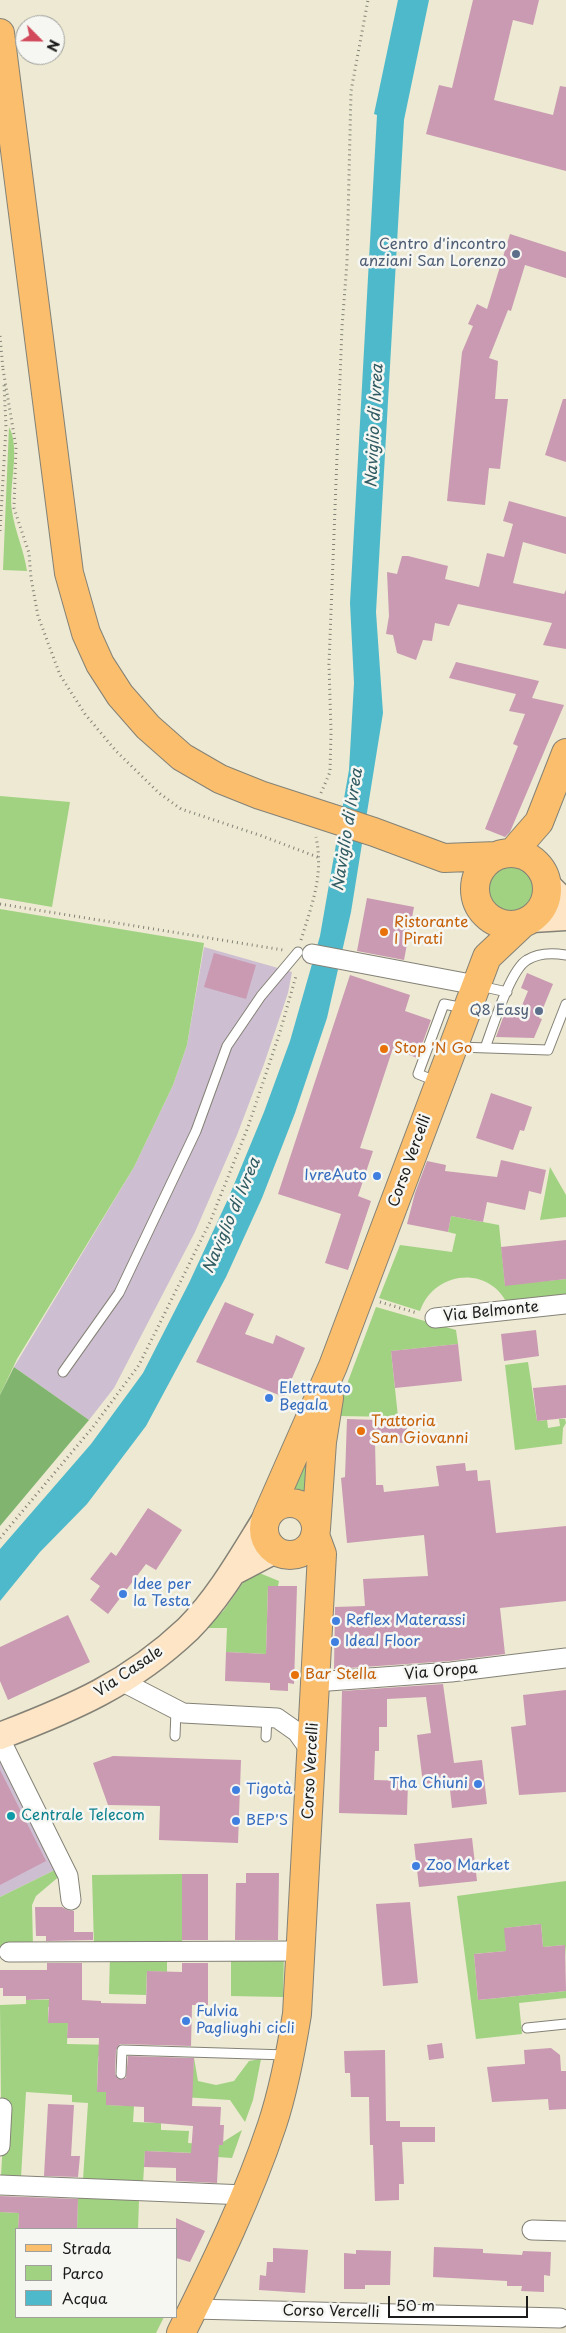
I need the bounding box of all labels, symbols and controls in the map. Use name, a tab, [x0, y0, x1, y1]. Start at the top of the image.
north arrow	[15, 15, 65, 65]
text: N	[42, 36, 65, 55]
place label: Centro d'incontro anziani San Lorenzo	[359, 236, 506, 271]
marker: Centro d'incontro anziani San Lorenzo	[510, 248, 522, 260]
water label: Naviglio di Ivrea	[362, 364, 388, 488]
water label: Naviglio di Ivrea	[329, 767, 367, 893]
place label: Ristorante I Pirati	[394, 914, 468, 949]
marker: Ristorante I Pirati	[378, 926, 390, 938]
place label: Q8 Easy	[469, 1002, 529, 1020]
marker: Q8 Easy	[533, 1005, 545, 1017]
place label: Stop 'N Go	[394, 1040, 472, 1058]
marker: Stop 'N Go	[378, 1043, 390, 1055]
street label: Corso Vercelli	[385, 1112, 435, 1210]
water label: Naviglio di Ivrea	[199, 1155, 265, 1277]
place label: IvreAuto	[304, 1167, 367, 1185]
marker: IvreAuto	[371, 1170, 383, 1182]
street label: Via Belmonte	[442, 1298, 540, 1326]
place label: Elettrauto Begala	[279, 1380, 351, 1415]
marker: Elettrauto Begala	[263, 1392, 275, 1404]
place label: Trattoria San Giovanni	[371, 1413, 468, 1448]
marker: Trattoria San Giovanni	[355, 1425, 367, 1437]
place label: Idee per la Testa	[133, 1576, 191, 1611]
marker: Idee per la Testa	[117, 1588, 129, 1600]
place label: Reflex Materassi	[346, 1612, 466, 1630]
marker: Reflex Materassi	[330, 1615, 342, 1627]
place label: Ideal Floor	[345, 1633, 420, 1651]
marker: Ideal Floor	[329, 1636, 341, 1648]
street label: Via Casale	[92, 1643, 166, 1701]
street label: Via Oropa	[404, 1660, 478, 1684]
place label: Bar Stella	[305, 1666, 376, 1684]
marker: Bar Stella	[289, 1669, 301, 1681]
street label: Corso Vercelli	[299, 1722, 323, 1820]
place label: Tha Chiuni	[389, 1775, 468, 1793]
marker: Tha Chiuni	[472, 1778, 484, 1790]
place label: Tigotà	[246, 1781, 292, 1799]
marker: Tigotà	[230, 1784, 242, 1796]
place label: Centrale Telecom	[21, 1807, 145, 1825]
marker: Centrale Telecom	[5, 1810, 17, 1822]
place label: BEP'S	[246, 1812, 288, 1830]
marker: BEP'S	[230, 1815, 242, 1827]
place label: Zoo Market	[426, 1857, 510, 1875]
marker: Zoo Market	[410, 1860, 422, 1872]
place label: Fulvia Pagliughi cicli	[196, 2003, 295, 2038]
marker: Fulvia Pagliughi cicli	[180, 2015, 192, 2027]
legend	[15, 2228, 178, 2318]
text: Strada	[62, 2236, 111, 2259]
text: Parco	[62, 2261, 104, 2284]
text: Acqua	[62, 2286, 107, 2309]
scale bar	[391, 2286, 531, 2318]
text: 50 m	[396, 2293, 435, 2316]
street label: Corso Vercelli	[282, 2302, 380, 2322]

